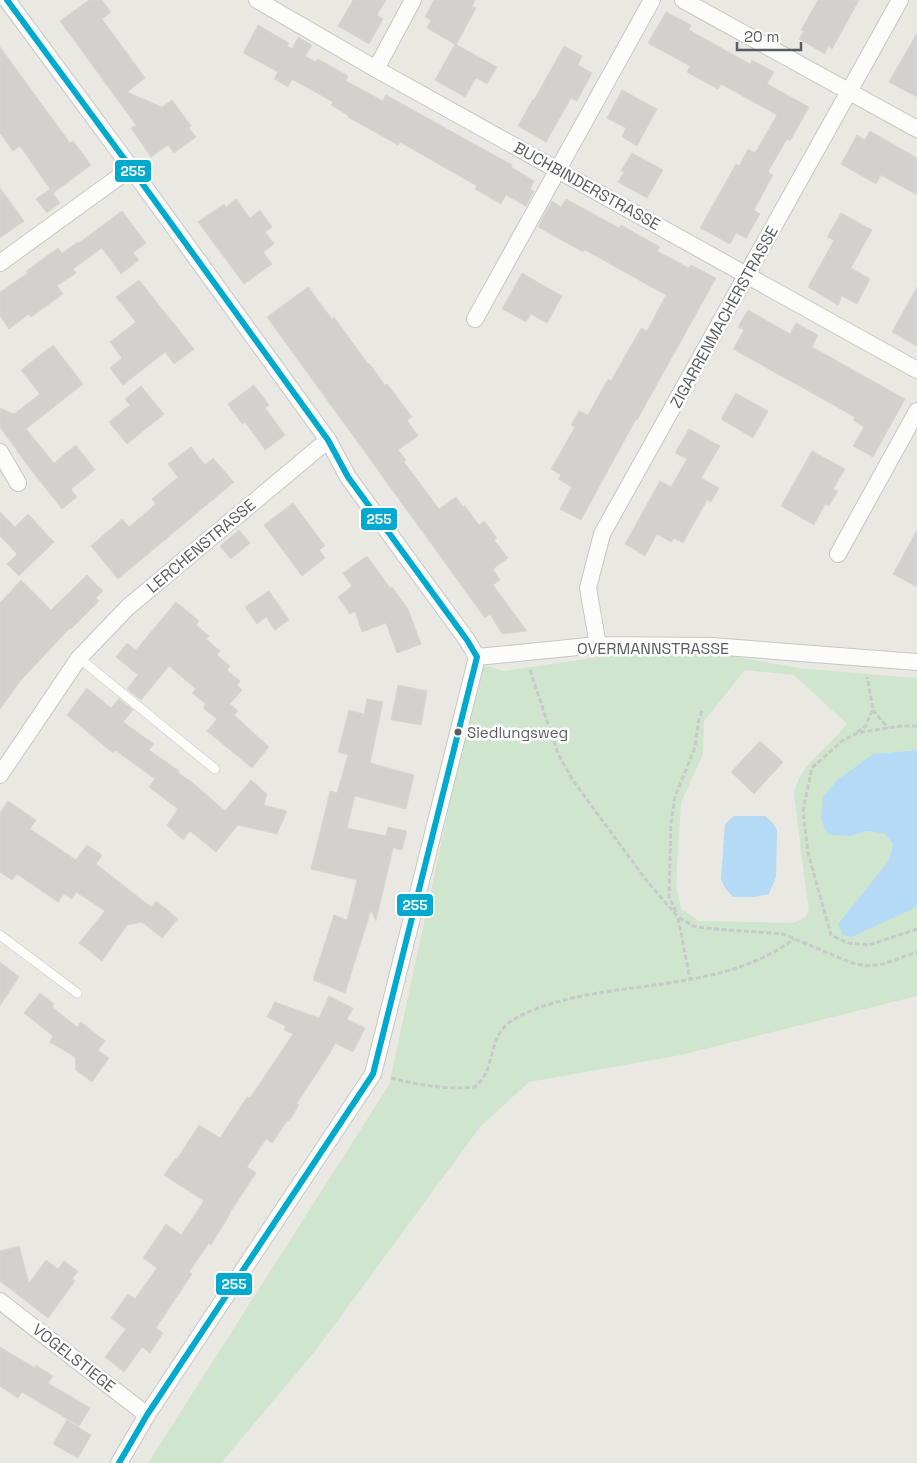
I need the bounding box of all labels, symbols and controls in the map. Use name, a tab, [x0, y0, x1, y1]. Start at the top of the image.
scale bar	[737, 20, 801, 52]
text: 20 m	[744, 27, 779, 46]
street label: BUCHBINDERSTRASSE	[510, 137, 664, 235]
line badge: 255	[114, 159, 152, 183]
text: 255	[120, 162, 146, 180]
street label: ZIGARRENMACHERSTRASSE	[665, 222, 783, 412]
street label: LERCHENSTRASSE	[142, 494, 260, 598]
line badge: 255	[360, 507, 398, 531]
text: 255	[366, 510, 392, 528]
street label: OVERMANNSTRASSE	[577, 638, 729, 659]
place label: Siedlungsweg	[467, 723, 568, 742]
marker: Siedlungsweg	[453, 727, 463, 737]
line badge: 255	[396, 893, 434, 917]
text: 255	[402, 896, 428, 914]
line badge: 255	[215, 1272, 253, 1296]
text: 255	[221, 1275, 247, 1293]
street label: VOGELSTIEGE	[28, 1319, 120, 1397]

